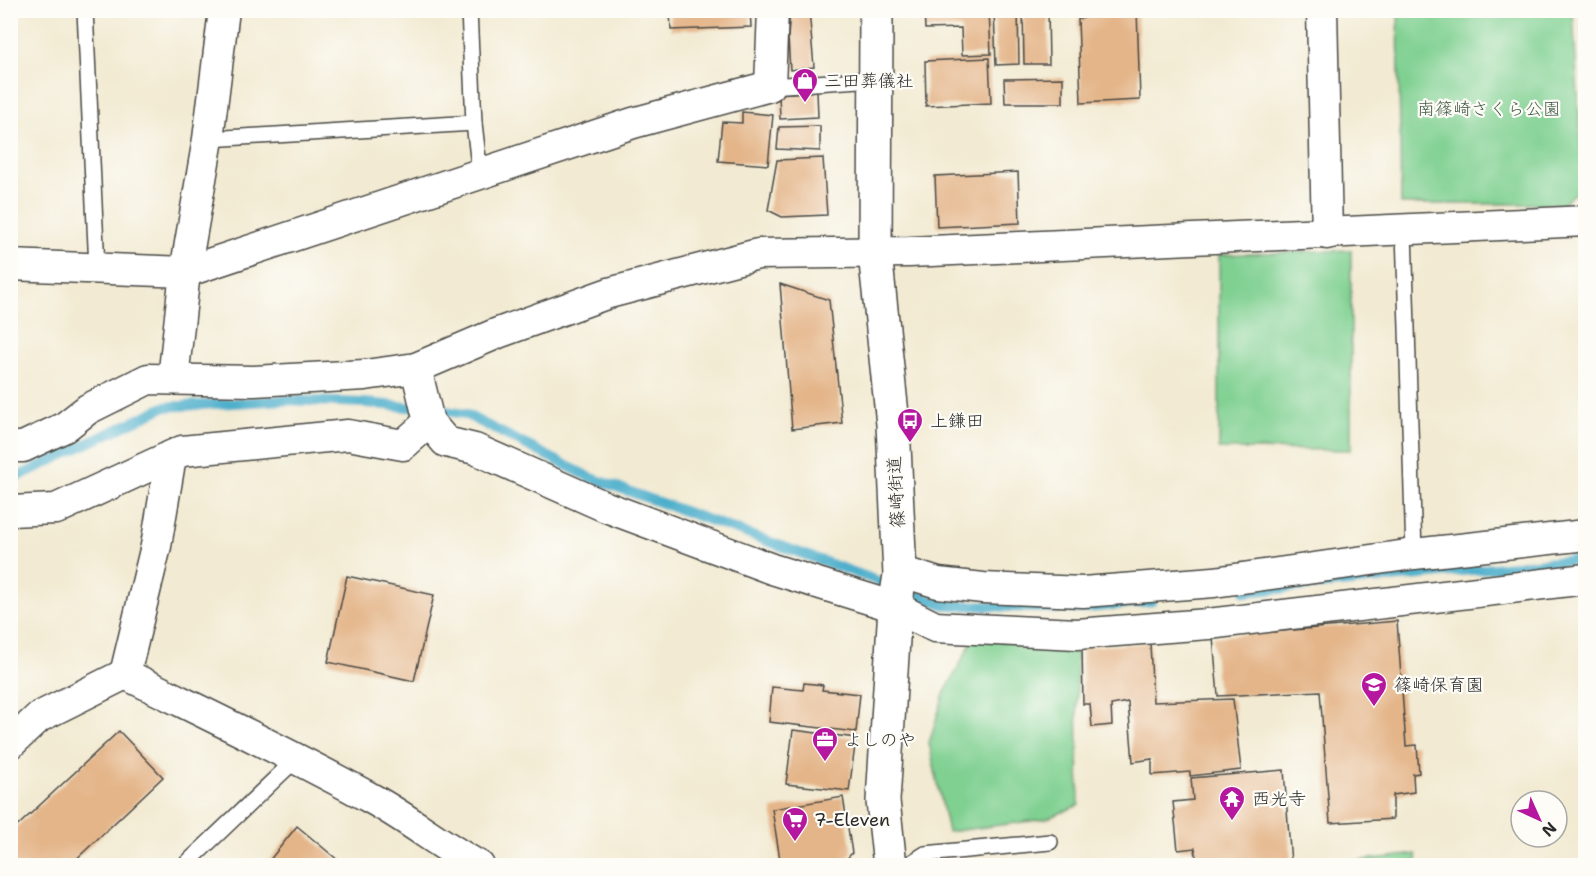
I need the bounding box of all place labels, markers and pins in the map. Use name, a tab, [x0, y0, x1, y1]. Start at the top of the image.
shop icon: 三田葬儀社	[790, 66, 820, 104]
place label: 三田葬儀社	[824, 69, 914, 93]
bus stop icon: 上鎌田	[895, 406, 925, 444]
place label: 上鎌田	[930, 409, 984, 433]
school or university icon: 篠崎保育園	[1359, 670, 1389, 708]
place label: 篠崎保育園	[1394, 673, 1484, 697]
office icon: よしのや	[810, 725, 840, 763]
place label: よしのや	[844, 728, 916, 752]
temple icon: 西光寺	[1217, 784, 1247, 822]
place label: 西光寺	[1252, 787, 1306, 811]
supermarket icon: 7-Eleven	[780, 805, 810, 843]
place label: 7-Eleven	[814, 808, 890, 832]

